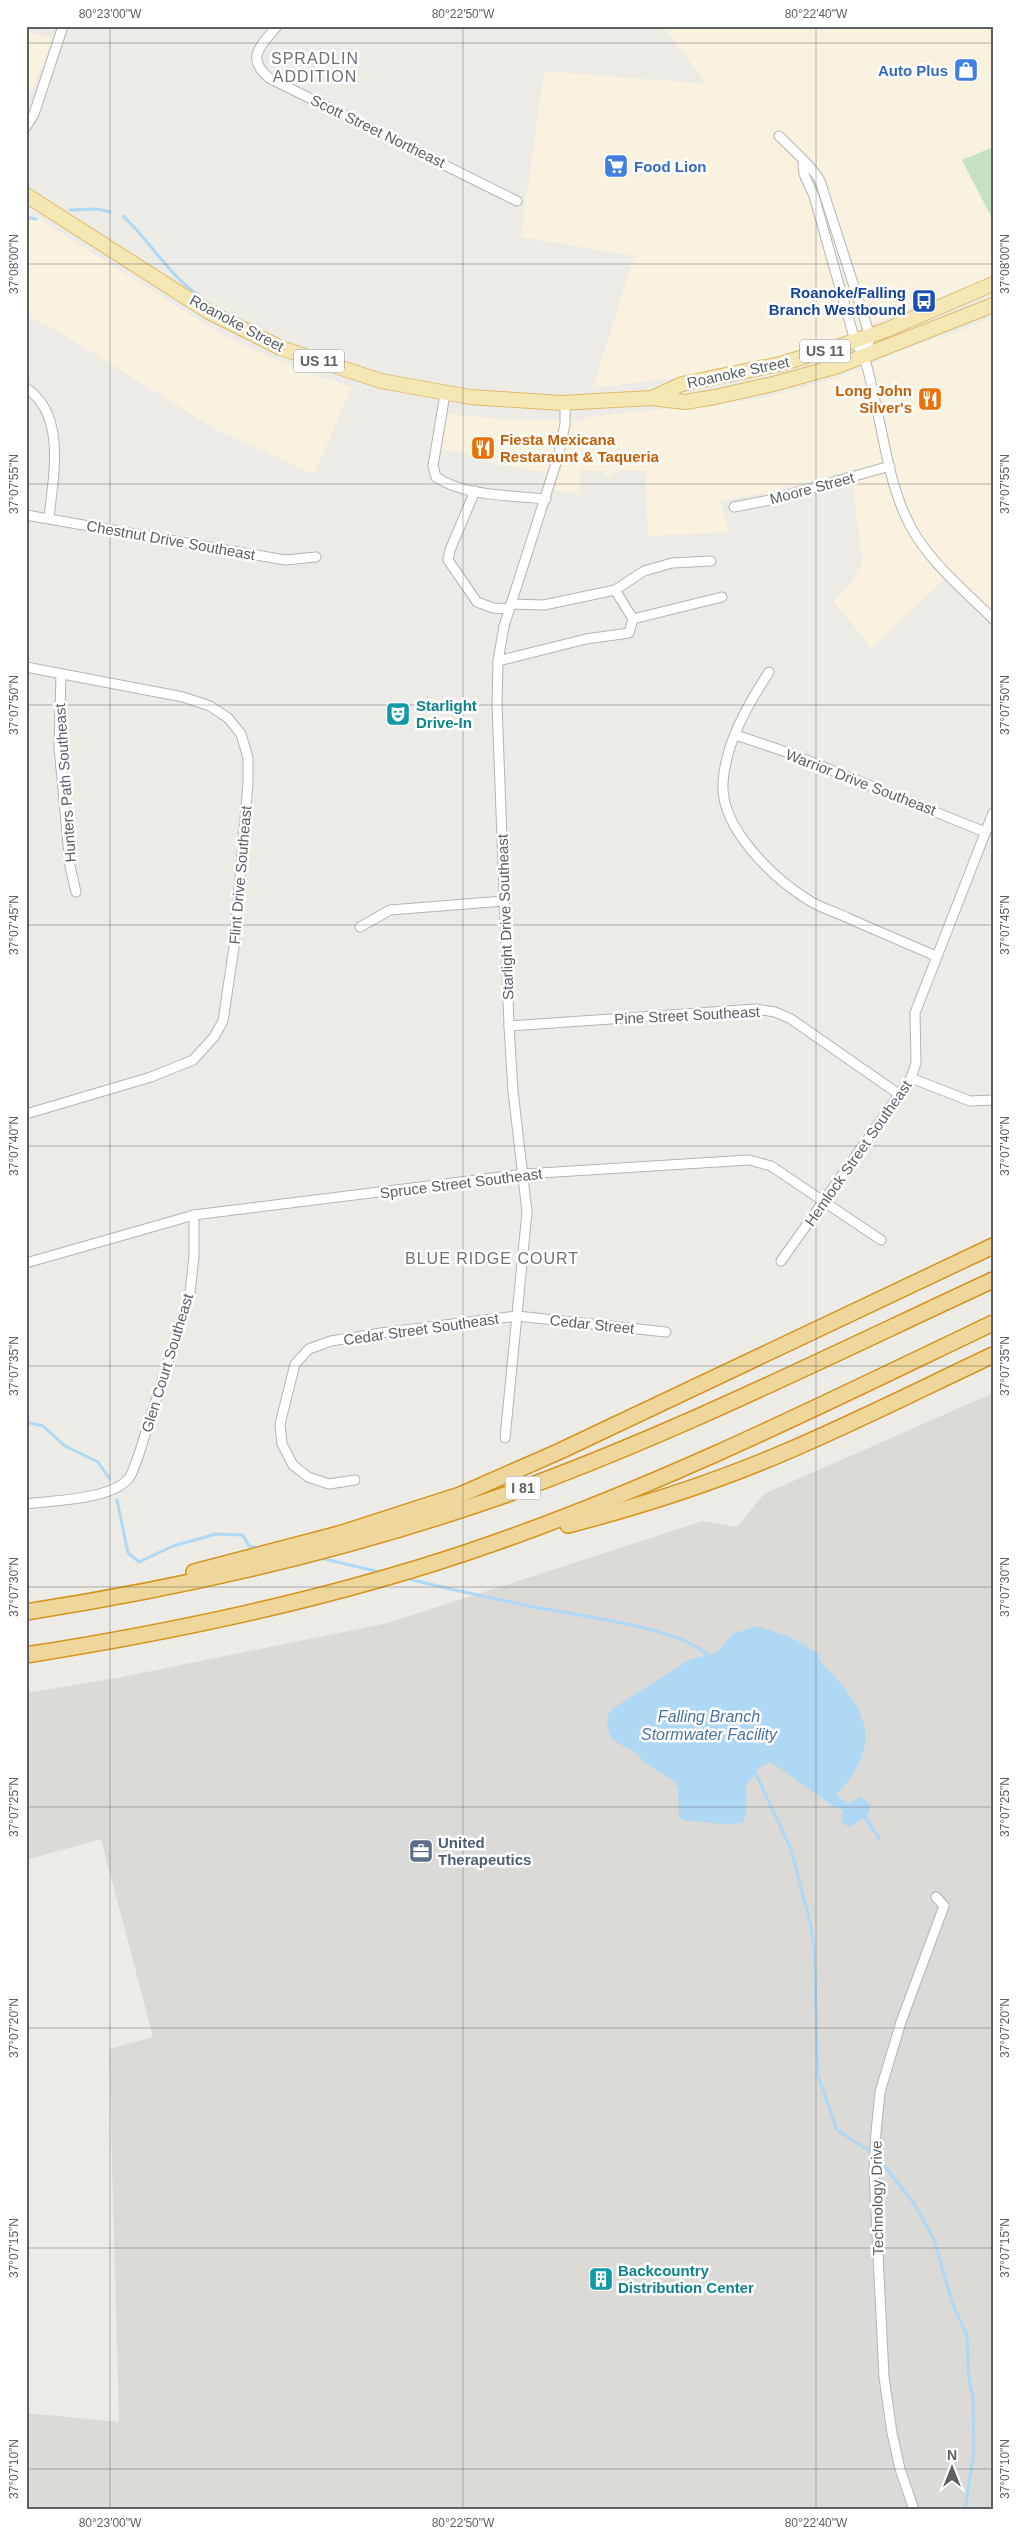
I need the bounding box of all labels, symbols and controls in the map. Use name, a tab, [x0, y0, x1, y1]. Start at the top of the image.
text: 80°23'00"W	[79, 7, 142, 21]
text: 80°22'50"W	[432, 7, 495, 21]
text: 80°22'40"W	[785, 7, 848, 21]
district label: SPRADLIN ADDITION	[271, 50, 359, 85]
shop icon: Auto Plus	[953, 57, 979, 83]
place label: Auto Plus	[878, 62, 948, 79]
street label: Scott Street Northeast	[308, 91, 449, 171]
supermarket icon: Food Lion	[603, 153, 629, 179]
place label: Food Lion	[634, 158, 706, 175]
text: 37°08'00"N	[7, 234, 21, 294]
text: 37°08'00"N	[998, 234, 1012, 294]
place label: Roanoke/Falling Branch Westbound	[769, 284, 906, 318]
bus stop icon: Roanoke/Falling Branch Westbound	[911, 288, 937, 314]
street label: Roanoke Street	[187, 291, 288, 355]
road number: US 11	[800, 340, 850, 362]
road number: US 11	[294, 350, 344, 372]
street label: Roanoke Street	[685, 353, 792, 391]
place label: Long John Silver's	[835, 382, 912, 416]
restaurant icon: Long John Silver's	[917, 386, 943, 412]
place label: Fiesta Mexicana Restaraunt & Taqueria	[500, 431, 660, 465]
restaurant icon: Fiesta Mexicana Restaraunt & Taqueria	[470, 435, 496, 461]
text: 37°07'55"N	[7, 454, 21, 514]
text: 37°07'55"N	[998, 454, 1012, 514]
street label: Moore Street	[768, 468, 857, 507]
street label: Chestnut Drive Southeast	[85, 517, 257, 563]
text: 37°07'50"N	[7, 675, 21, 735]
text: 37°07'50"N	[998, 675, 1012, 735]
place label: Starlight Drive-In	[416, 697, 477, 731]
theatre icon: Starlight Drive-In	[385, 701, 411, 727]
street label: Hunters Path Southeast	[51, 702, 79, 863]
street label: Warrior Drive Southeast	[784, 745, 939, 819]
street label: Flint Drive Southeast	[225, 804, 255, 945]
street label: Starlight Drive Southeast	[494, 833, 516, 1000]
text: 37°07'45"N	[7, 895, 21, 955]
text: 37°07'45"N	[998, 895, 1012, 955]
street label: Pine Street Southeast	[614, 1003, 761, 1027]
street label: Hemlock Street Southeast	[801, 1076, 915, 1229]
text: 37°07'40"N	[7, 1116, 21, 1176]
text: 37°07'40"N	[998, 1116, 1012, 1176]
street label: Spruce Street Southeast	[379, 1165, 544, 1201]
district label: BLUE RIDGE COURT	[405, 1250, 579, 1267]
street label: Glen Court Southeast	[138, 1291, 196, 1434]
street label: Cedar Street Southeast	[342, 1310, 501, 1348]
street label: Cedar Street	[549, 1311, 636, 1337]
text: 37°07'35"N	[7, 1336, 21, 1396]
text: 37°07'35"N	[998, 1336, 1012, 1396]
road number: I 81	[506, 1476, 540, 1500]
text: 37°07'30"N	[7, 1557, 21, 1617]
text: 37°07'30"N	[998, 1557, 1012, 1617]
water label: Falling Branch Stormwater Facility	[641, 1708, 778, 1743]
text: 37°07'25"N	[7, 1777, 21, 1837]
text: 37°07'25"N	[998, 1777, 1012, 1837]
place label: United Therapeutics	[438, 1834, 531, 1868]
office icon: United Therapeutics	[408, 1838, 434, 1864]
text: 37°07'20"N	[7, 1998, 21, 2058]
text: 37°07'20"N	[998, 1998, 1012, 2058]
street label: Technology Drive	[867, 2140, 887, 2256]
text: 37°07'15"N	[7, 2218, 21, 2278]
text: 37°07'15"N	[998, 2218, 1012, 2278]
place label: Backcountry Distribution Center	[618, 2262, 754, 2296]
building icon: Backcountry Distribution Center	[588, 2266, 614, 2292]
text: 37°07'10"N	[7, 2439, 21, 2499]
text: 37°07'10"N	[998, 2439, 1012, 2499]
north arrow	[926, 2444, 976, 2494]
text: N	[947, 2447, 957, 2463]
text: 80°23'00"W	[79, 2516, 142, 2530]
text: 80°22'50"W	[432, 2516, 495, 2530]
text: 80°22'40"W	[785, 2516, 848, 2530]

